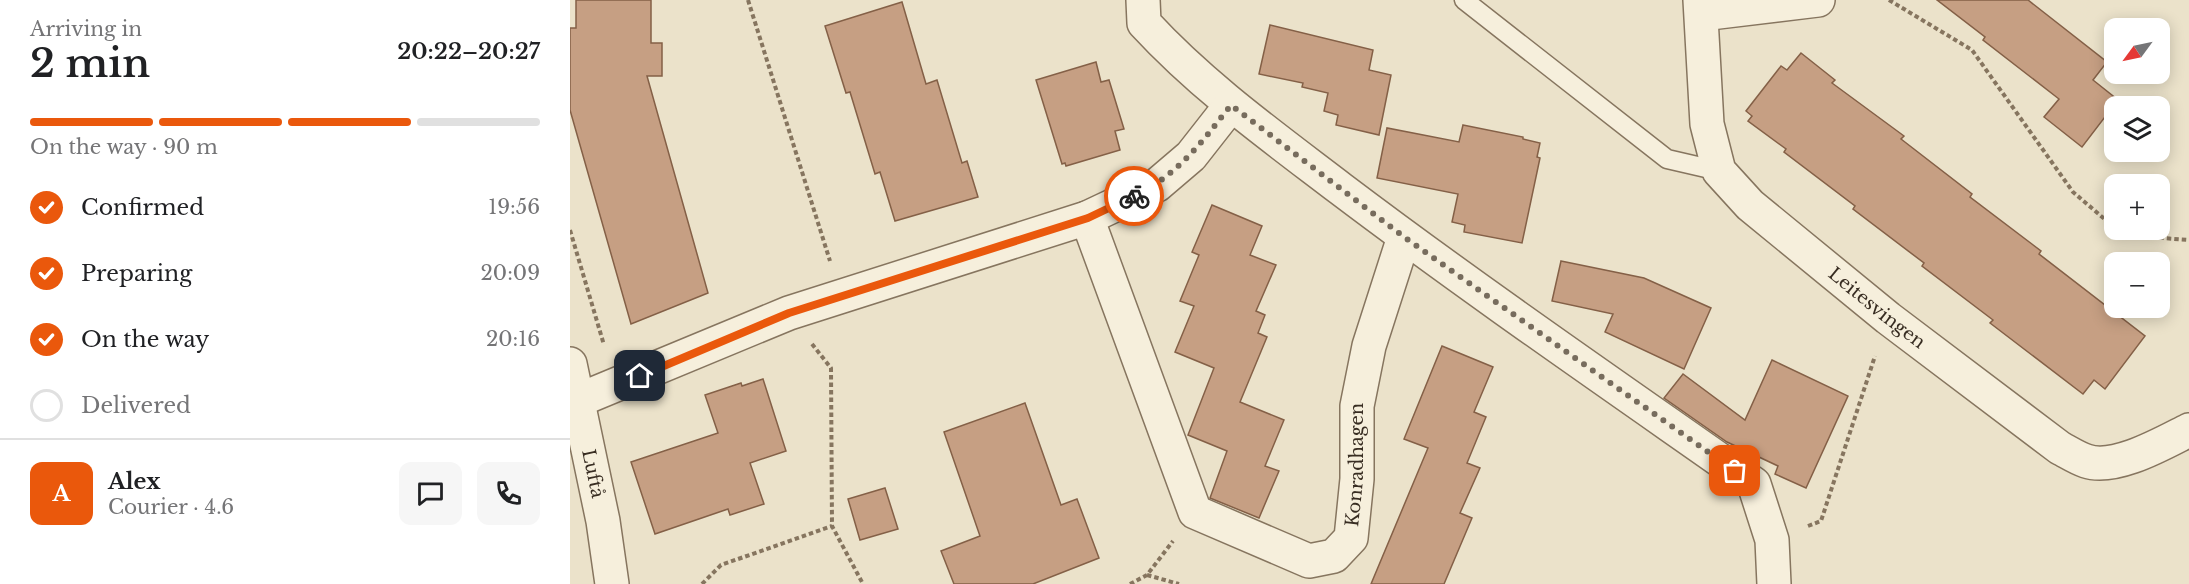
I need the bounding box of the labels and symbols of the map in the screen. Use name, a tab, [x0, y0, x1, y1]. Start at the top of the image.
north arrow	[2104, 18, 2170, 84]
courier	[1104, 166, 1164, 226]
street label: Leitesvingen	[1824, 263, 1930, 353]
pin	[614, 350, 665, 401]
street label: Konradhagen	[1341, 403, 1368, 528]
pin	[1709, 445, 1760, 496]
street label: Luftå	[577, 447, 609, 500]

